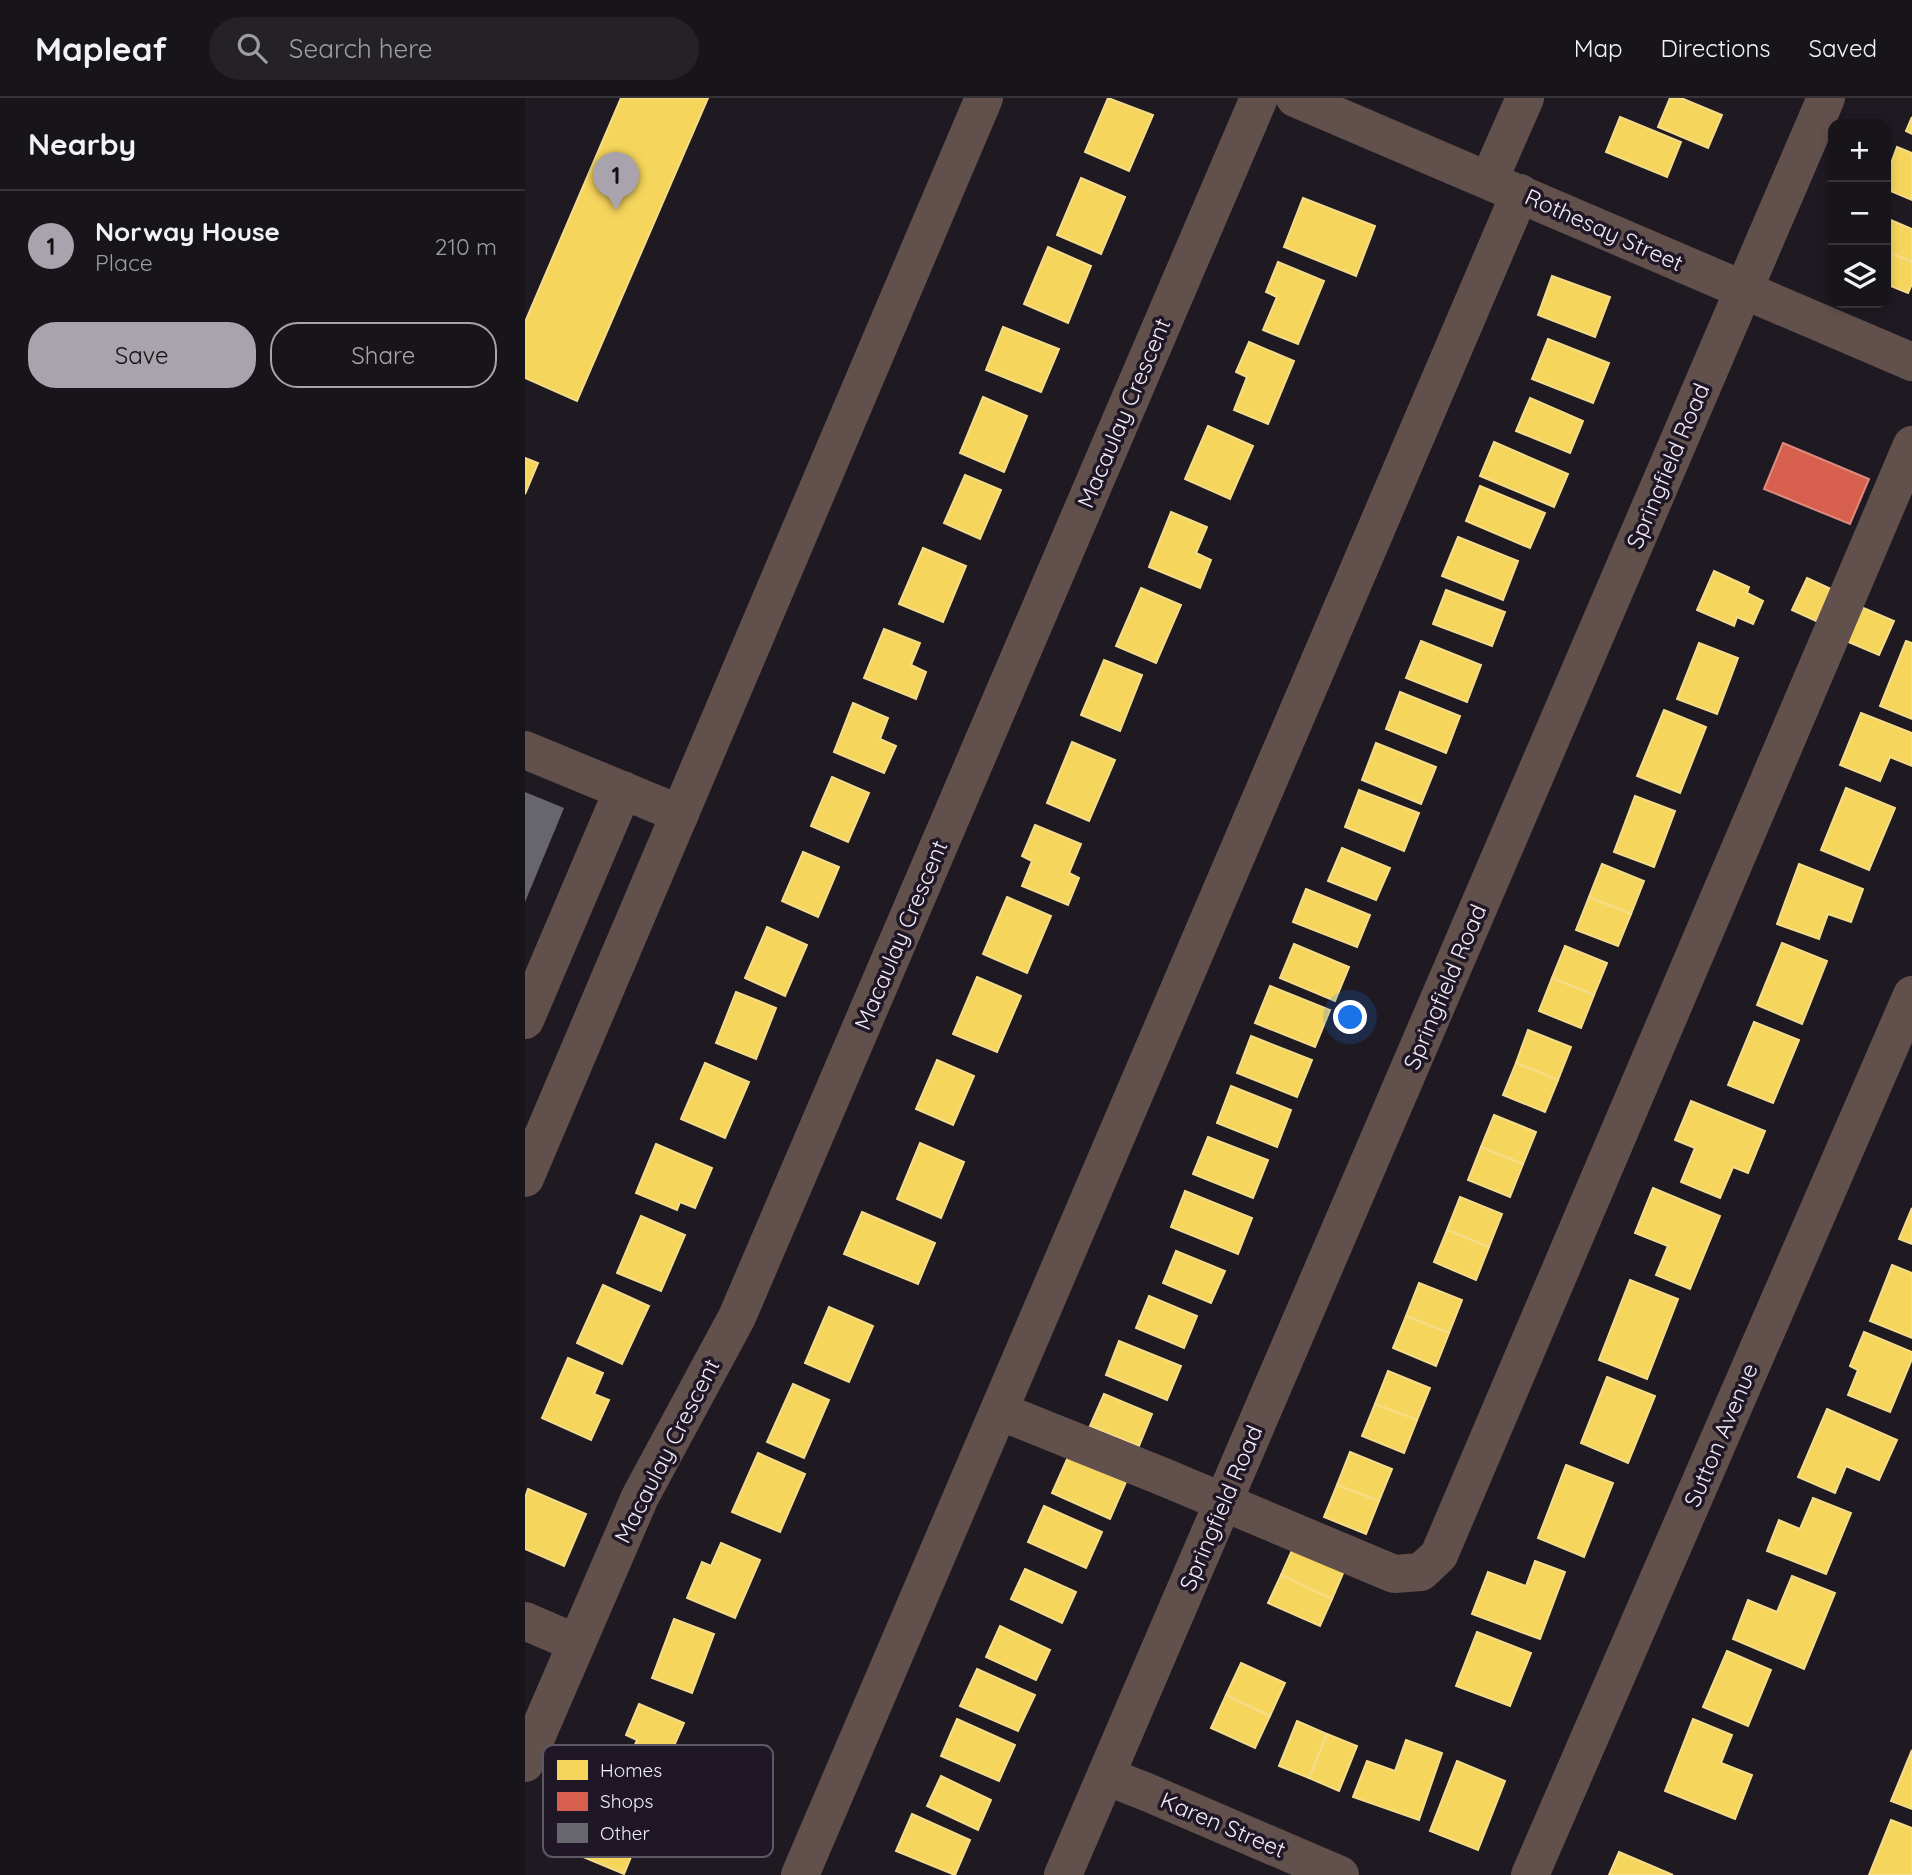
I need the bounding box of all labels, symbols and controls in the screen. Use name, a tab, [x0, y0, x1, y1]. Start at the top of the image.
search box	[209, 17, 699, 80]
text: Mapleaf	[35, 28, 167, 69]
icon: search	[233, 29, 271, 67]
text: Search here	[289, 32, 432, 65]
text: Map	[1574, 33, 1623, 63]
text: Directions	[1661, 33, 1771, 63]
text: Saved	[1809, 33, 1877, 63]
map controls	[1828, 119, 1891, 308]
button: +	[1828, 119, 1891, 182]
text: Nearby	[28, 125, 136, 163]
pin: 1	[593, 152, 639, 210]
street label: Rothesay Street	[1521, 182, 1688, 277]
button: −	[1828, 182, 1891, 245]
text: Norway House	[95, 215, 280, 248]
text: 1	[47, 232, 55, 261]
text: 210 m	[435, 232, 497, 261]
button: layers	[1828, 245, 1891, 308]
text: Place	[95, 248, 153, 277]
street label: Macaulay Crescent	[1070, 313, 1177, 512]
button: Save	[28, 322, 256, 388]
button: Share	[270, 322, 497, 388]
street label: Springfield Road	[1620, 379, 1715, 553]
street label: Macaulay Crescent	[847, 835, 954, 1034]
street label: Springfield Road	[1397, 900, 1492, 1074]
your location	[1333, 1000, 1367, 1034]
street label: Macaulay Crescent	[607, 1353, 726, 1548]
street label: Sutton Avenue	[1677, 1358, 1764, 1511]
street label: Springfield Road	[1173, 1421, 1268, 1595]
legend	[543, 1745, 773, 1857]
text: Homes	[600, 1758, 662, 1782]
street label: Karen Street	[1156, 1785, 1290, 1864]
text: Shops	[600, 1789, 653, 1813]
text: Other	[600, 1821, 651, 1845]

